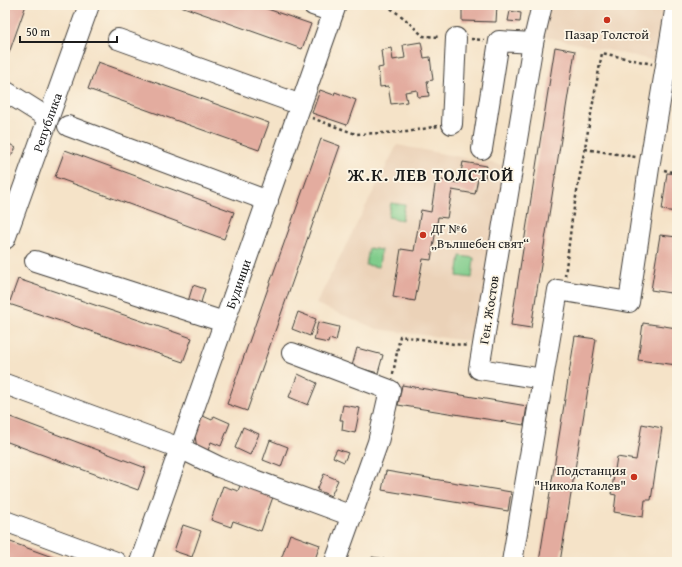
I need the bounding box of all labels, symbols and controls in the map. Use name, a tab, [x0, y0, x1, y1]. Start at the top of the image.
marker: Пазар Толстой	[602, 15, 612, 25]
scale bar	[20, 18, 117, 44]
text: 50 m	[26, 23, 50, 40]
place label: Пазар Толстой	[565, 25, 649, 44]
street label: Република	[28, 89, 67, 155]
district label: Ж.К. ЛЕВ ТОЛСТОЙ	[347, 162, 514, 187]
place label: ДГ №6 „Вълшебен свят“	[430, 219, 529, 253]
marker: ДГ №6 „Вълшебен свят“	[418, 230, 428, 240]
street label: Будинци	[220, 256, 256, 311]
street label: Ген. Жостов	[474, 274, 504, 346]
place label: Подстанция "Никола Колев"	[534, 461, 626, 495]
marker: Подстанция "Никола Колев"	[629, 472, 639, 482]

